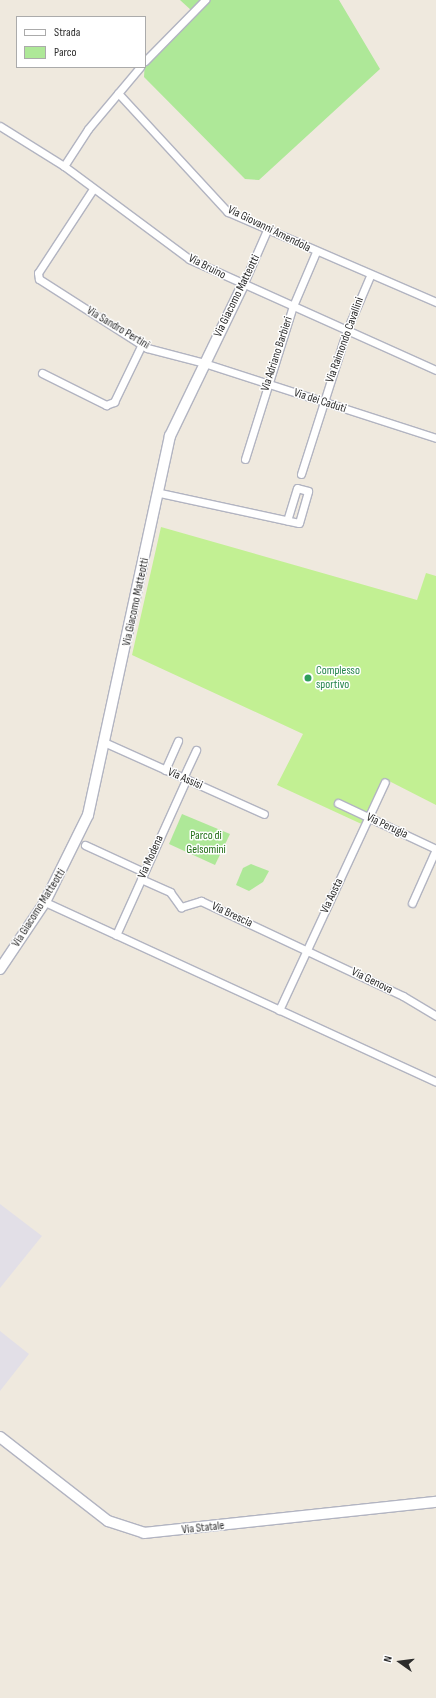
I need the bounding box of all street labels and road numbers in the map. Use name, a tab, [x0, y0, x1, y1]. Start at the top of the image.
street label: Via Giovanni Amendola	[225, 203, 313, 255]
street label: Via Bruino	[186, 251, 228, 283]
street label: Via Giacomo Matteotti	[211, 253, 263, 339]
street label: Via Raimondo Cavallini	[323, 295, 367, 385]
street label: Via Sandro Pertini	[84, 304, 152, 352]
street label: Via Adriano Barbieri	[258, 315, 296, 393]
street label: Via dei Caduti	[292, 386, 348, 416]
street label: Via Giacomo Matteotti	[120, 557, 152, 647]
street label: Via Assisi	[165, 765, 205, 793]
street label: Via Perugia	[364, 810, 410, 842]
street label: Via Modena	[135, 833, 167, 881]
street label: Via Giacomo Matteotti	[9, 866, 69, 950]
street label: Via Aosta	[318, 876, 346, 916]
street label: Via Brescia	[209, 899, 255, 931]
street label: Via Genova	[349, 965, 395, 997]
street label: Via Statale	[181, 1519, 225, 1537]

